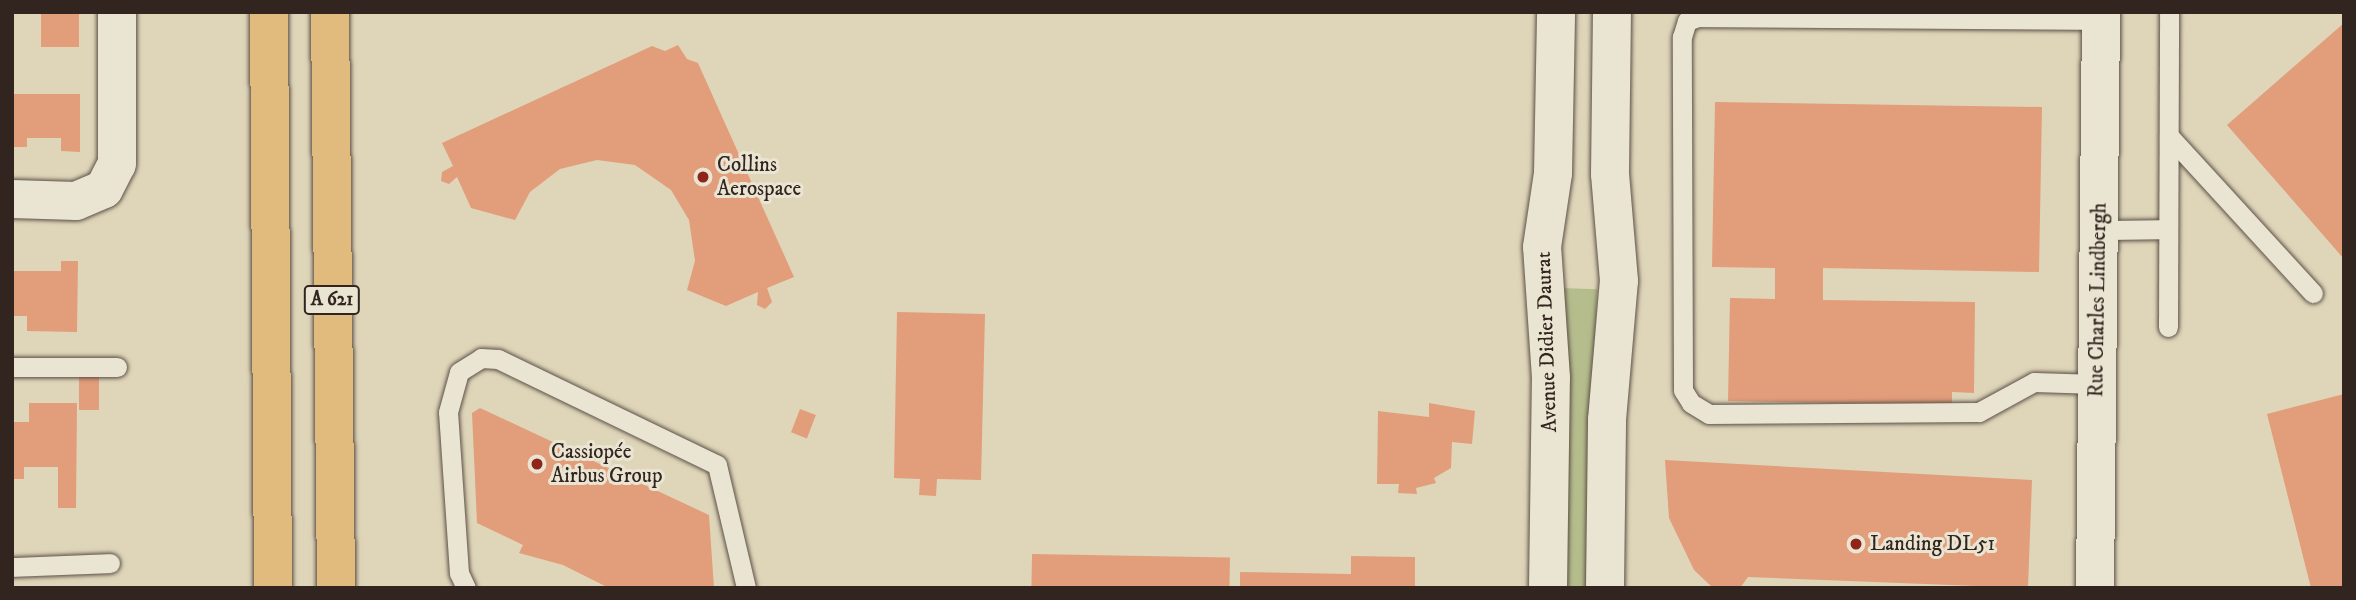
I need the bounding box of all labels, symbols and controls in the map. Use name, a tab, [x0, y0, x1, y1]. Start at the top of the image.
place label: Collins Aerospace	[717, 152, 801, 202]
marker: Collins Aerospace	[695, 169, 711, 185]
street label: Rue Charles Lindbergh	[2084, 202, 2112, 398]
street label: Avenue Didier Daurat	[1531, 251, 1563, 433]
road number: A 621	[302, 284, 362, 316]
place label: Cassiopée Airbus Group	[551, 439, 662, 489]
marker: Cassiopée Airbus Group	[529, 456, 545, 472]
place label: Landing DL51	[1870, 531, 1995, 557]
marker: Landing DL51	[1848, 536, 1864, 552]

